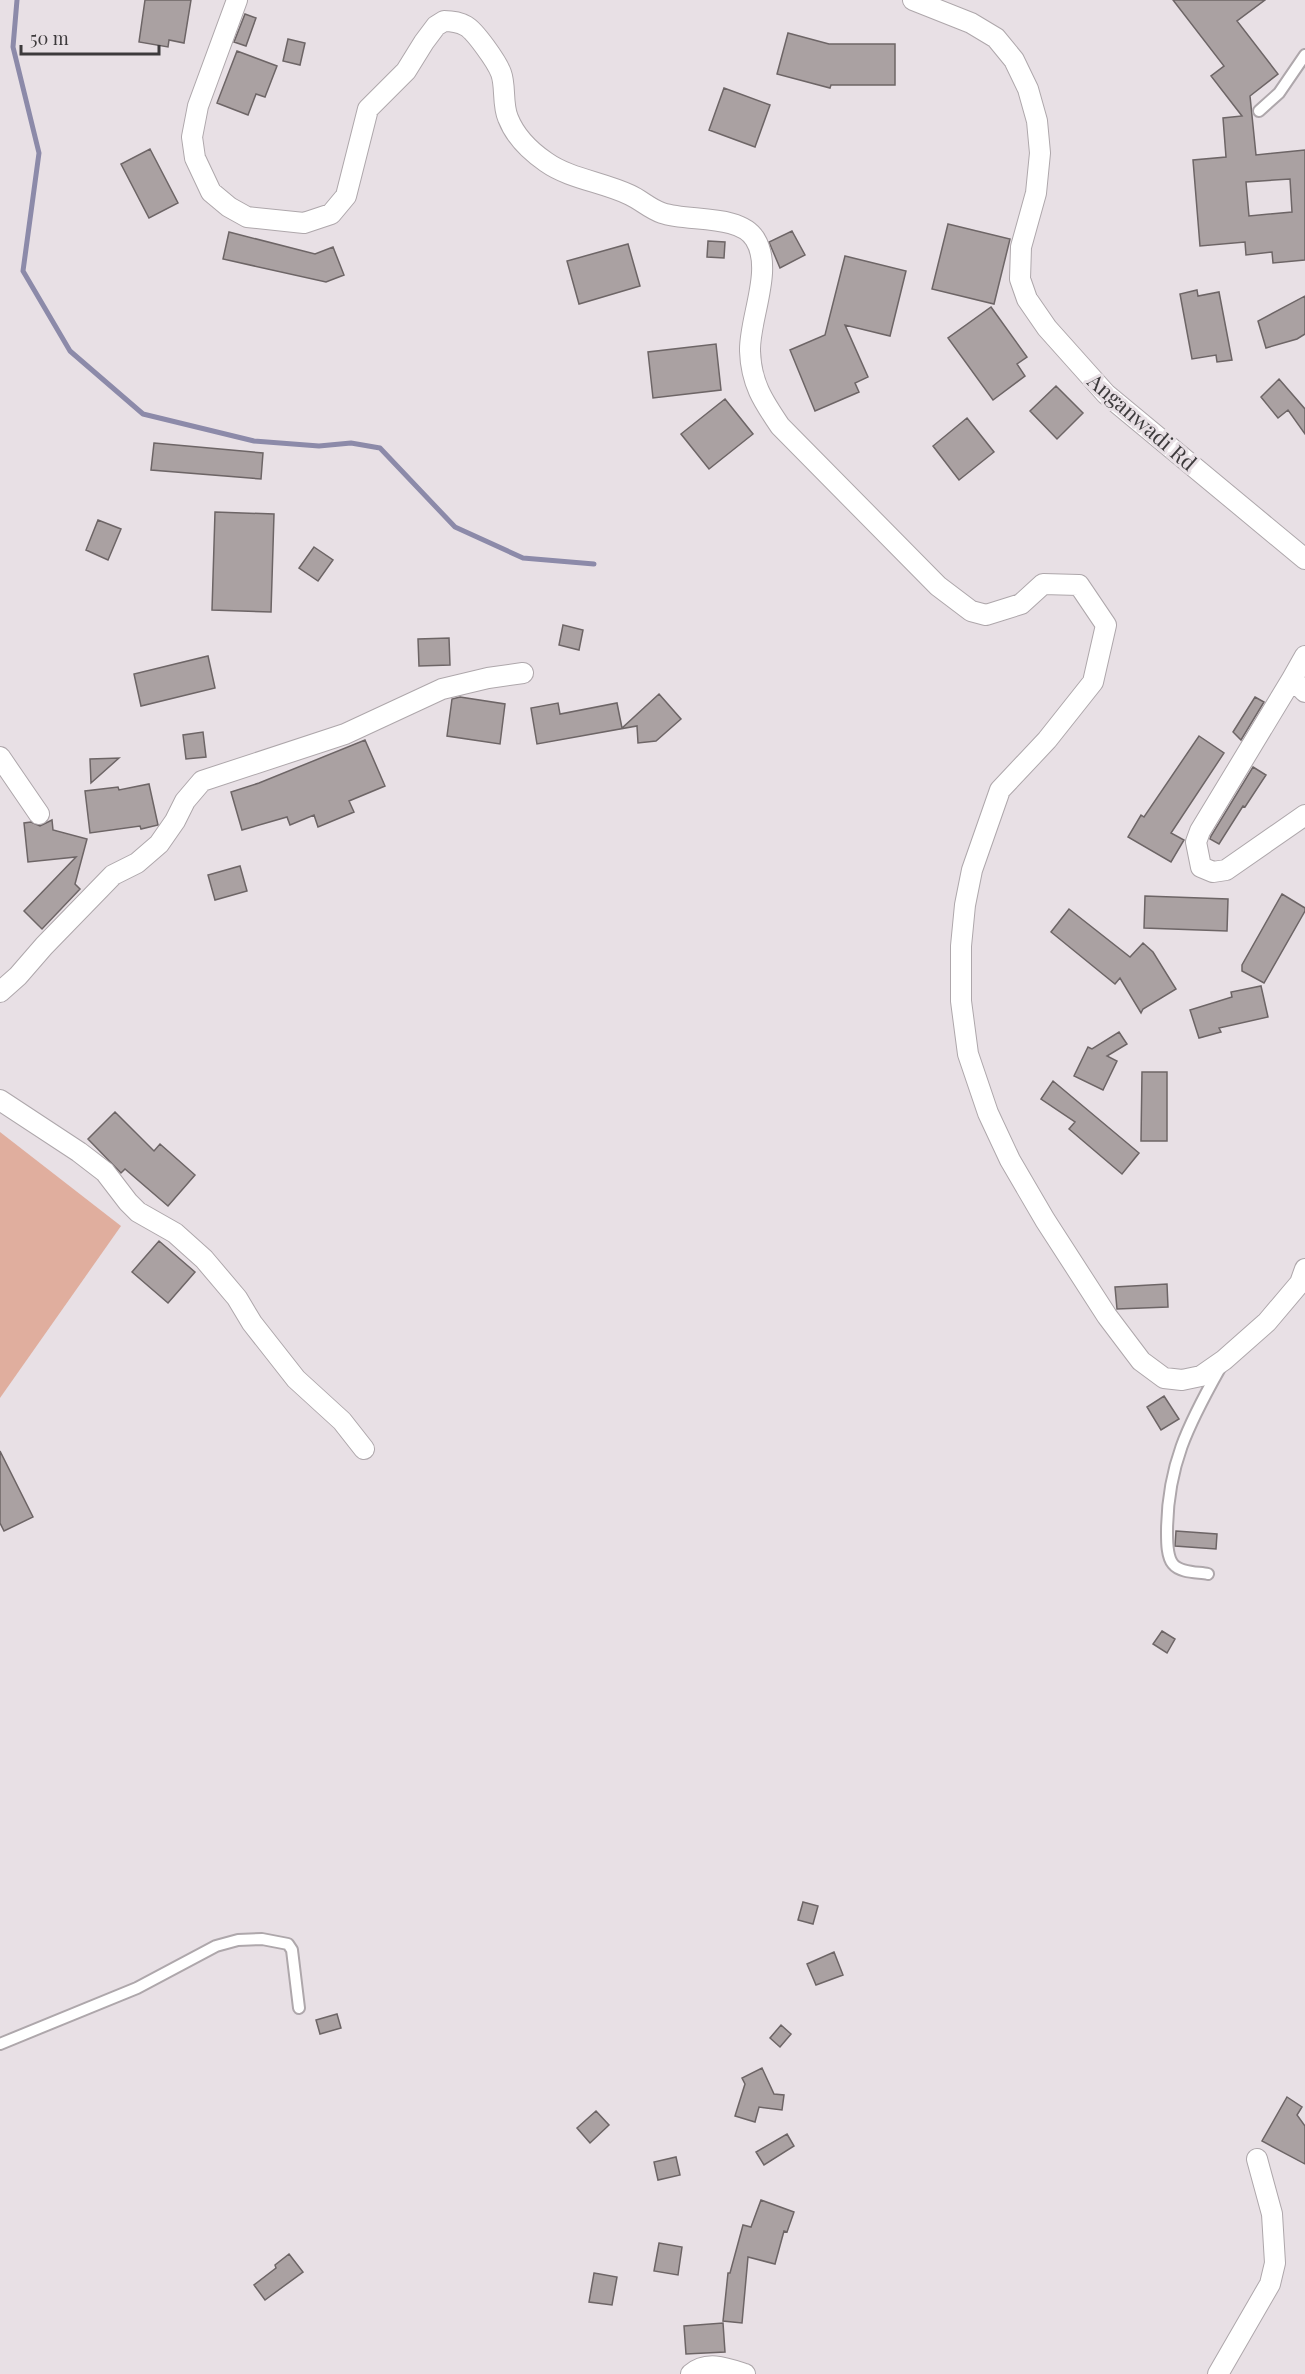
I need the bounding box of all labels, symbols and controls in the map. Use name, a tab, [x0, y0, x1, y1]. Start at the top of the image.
scale bar	[21, 18, 159, 56]
text: 50 m	[30, 26, 69, 50]
street label: Anganwadi Rd	[1082, 365, 1203, 476]

